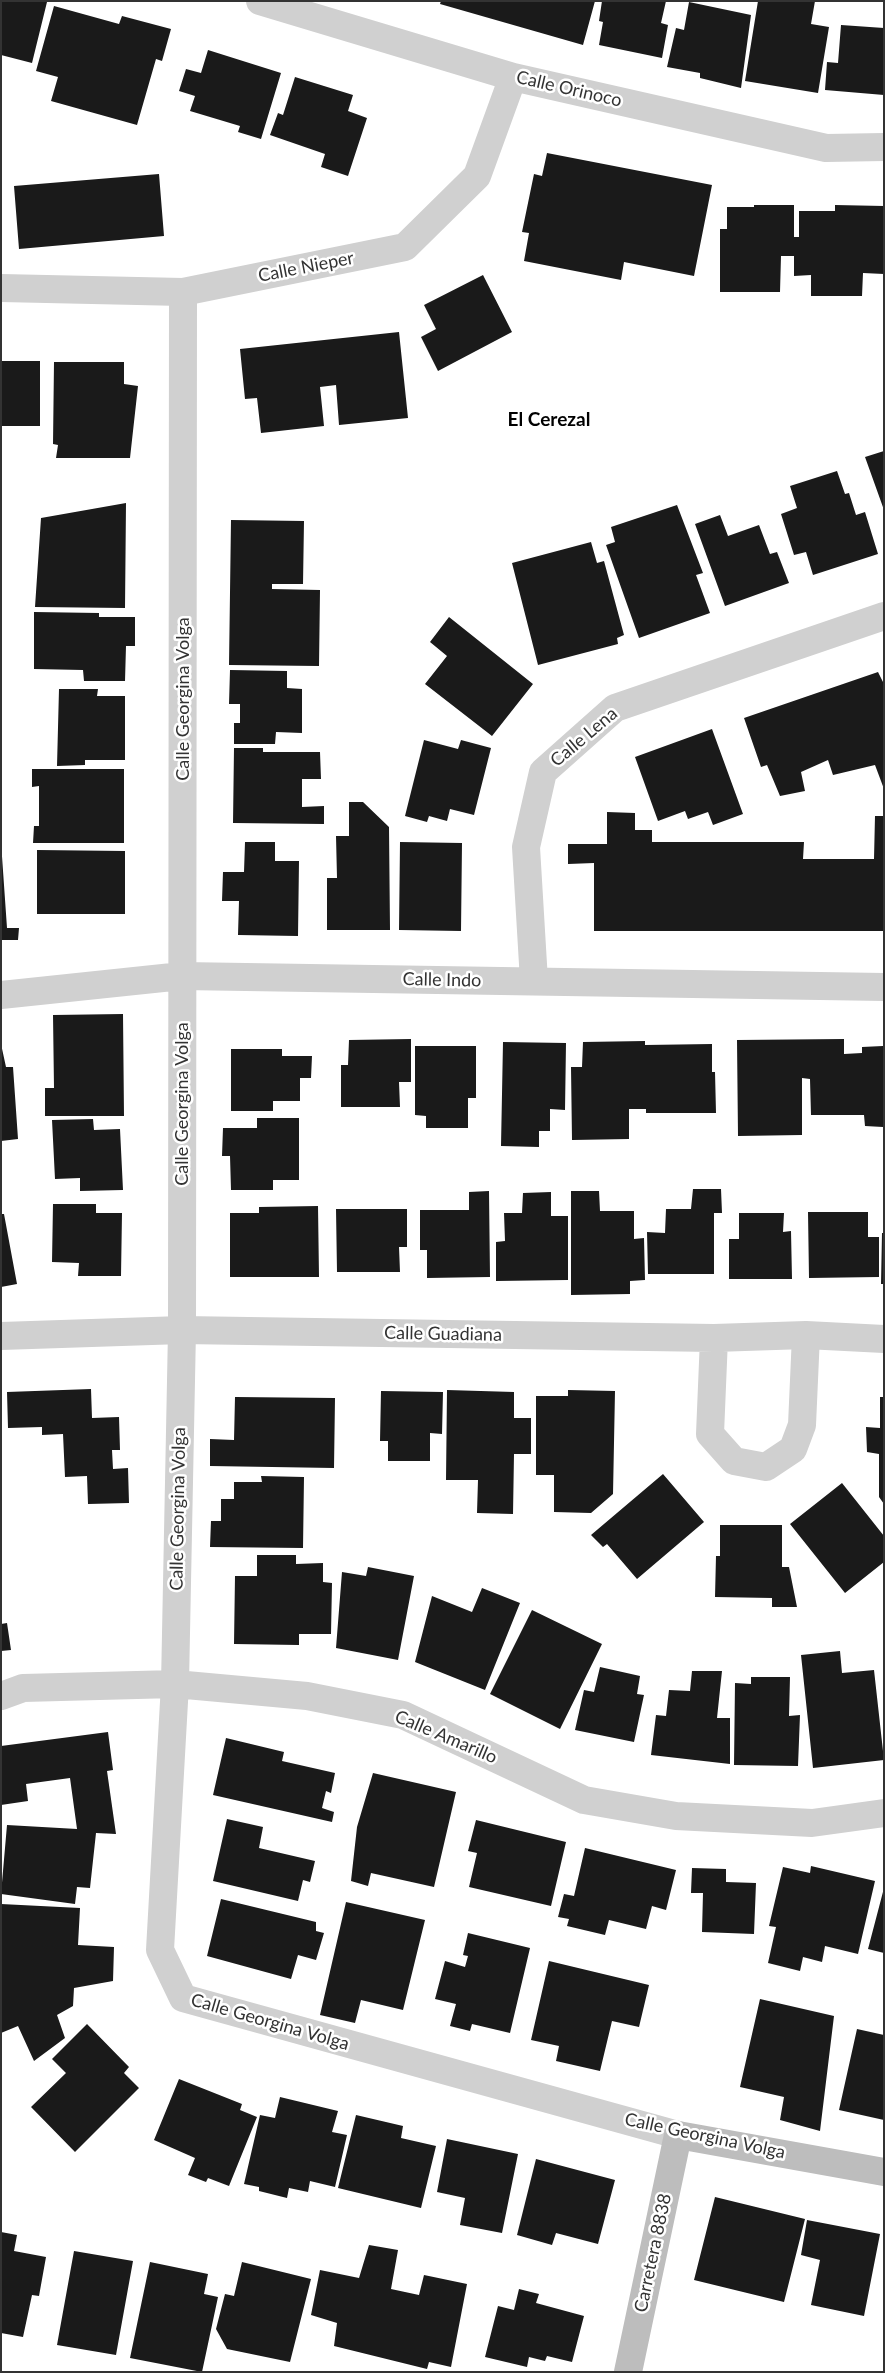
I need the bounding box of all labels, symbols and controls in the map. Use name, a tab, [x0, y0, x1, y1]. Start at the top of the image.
street label: Calle Orinoco	[514, 66, 624, 112]
street label: Calle Nieper	[256, 247, 356, 287]
district label: El Cerezal	[508, 409, 590, 431]
street label: Calle Georgina Volga	[172, 617, 194, 781]
street label: Calle Lena	[546, 703, 622, 771]
street label: Calle Indo	[402, 969, 482, 991]
street label: Calle Georgina Volga	[171, 1022, 193, 1186]
street label: Calle Guadiana	[384, 1322, 502, 1346]
street label: Calle Georgina Volga	[166, 1427, 190, 1591]
street label: Calle Amarillo	[392, 1706, 500, 1768]
street label: Calle Georgina Volga	[188, 1989, 352, 2055]
street label: Calle Georgina Volga	[623, 2108, 787, 2164]
street label: Carretera 8838	[630, 2192, 676, 2314]

